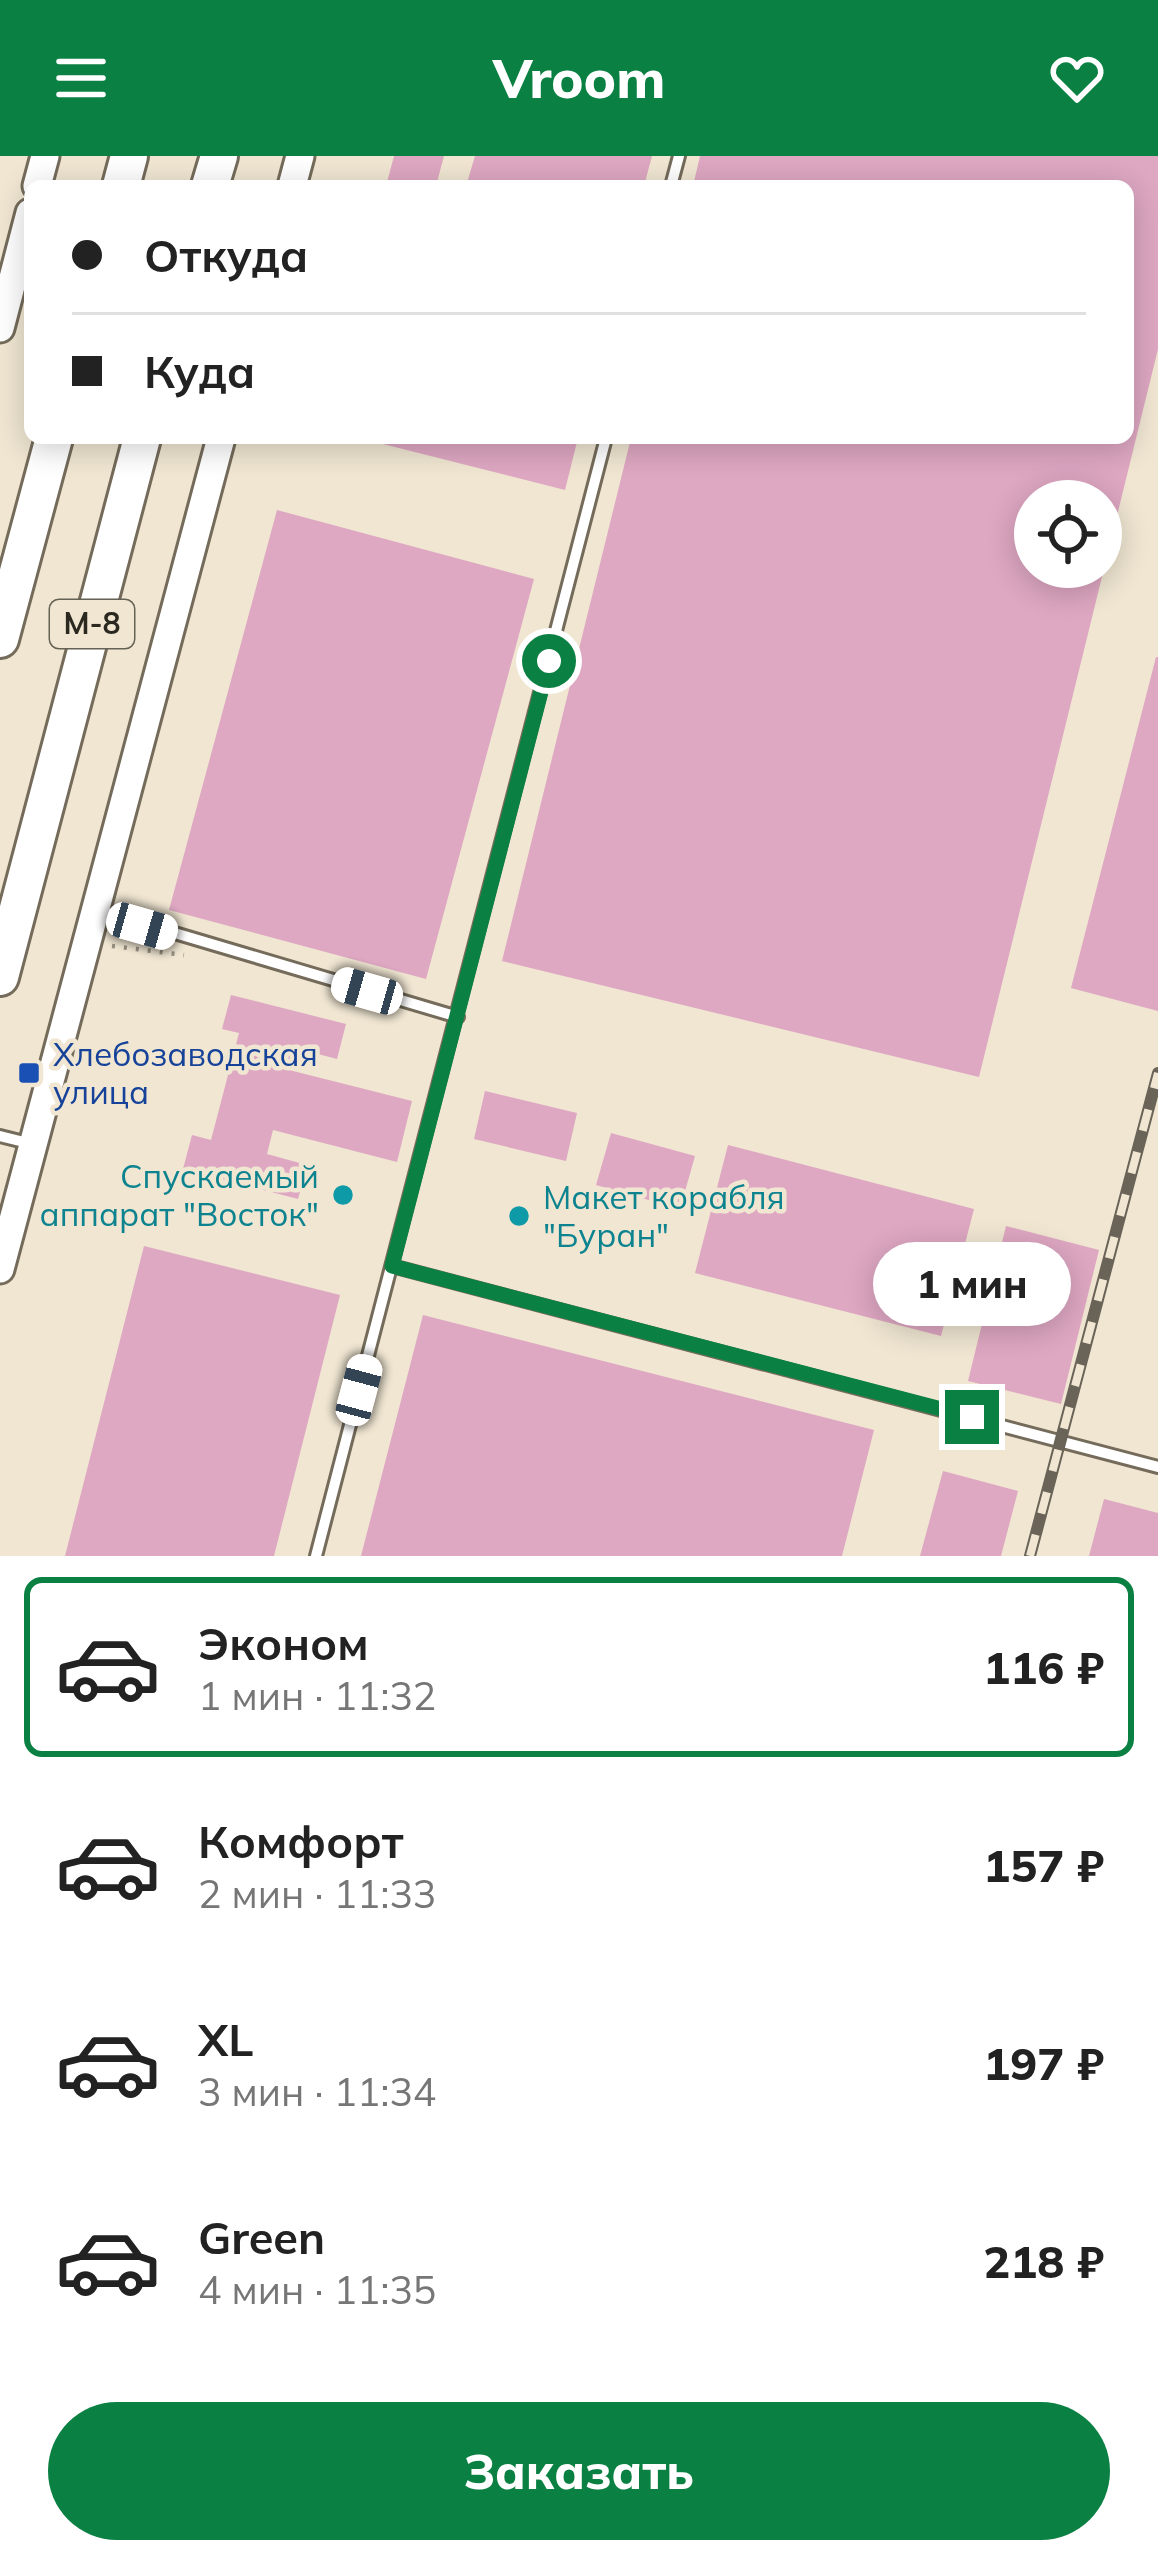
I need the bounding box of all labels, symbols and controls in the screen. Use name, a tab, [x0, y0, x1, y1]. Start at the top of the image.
text: Vroom	[493, 44, 665, 112]
icon: menu	[48, 45, 114, 111]
icon: heart	[1044, 45, 1110, 111]
text: Откуда	[144, 227, 308, 283]
text: Куда	[144, 343, 255, 399]
map controls	[1014, 480, 1122, 588]
button: locate	[1014, 480, 1122, 588]
road number: М-8	[50, 600, 134, 648]
route start	[522, 634, 576, 688]
car	[102, 899, 182, 953]
car	[327, 964, 407, 1018]
place label: Хлебозаводская улица	[53, 1033, 318, 1112]
marker: Хлебозаводская улица	[16, 1060, 42, 1086]
place label: Спускаемый аппарат "Восток"	[40, 1155, 319, 1234]
place label: Макет корабля "Буран"	[543, 1176, 785, 1255]
marker: Спускаемый аппарат "Восток"	[330, 1182, 356, 1208]
marker: Макет корабля "Буран"	[506, 1203, 532, 1229]
callout: 1 мин	[873, 1243, 1071, 1327]
text: 1 мин	[916, 1259, 1028, 1308]
car	[332, 1351, 386, 1429]
route end	[945, 1390, 999, 1444]
icon: car	[54, 1613, 162, 1721]
text: Эконом	[198, 1615, 369, 1671]
text: 116 ₽	[983, 1639, 1104, 1695]
text: 1 мин · 11:32	[198, 1671, 436, 1720]
icon: car	[54, 1811, 162, 1919]
text: Комфорт	[198, 1813, 404, 1869]
text: 157 ₽	[983, 1837, 1104, 1893]
text: 2 мин · 11:33	[198, 1869, 436, 1918]
icon: car	[54, 2009, 162, 2117]
text: XL	[198, 2011, 253, 2067]
text: 197 ₽	[983, 2035, 1104, 2091]
text: 3 мин · 11:34	[198, 2067, 436, 2116]
icon: car	[54, 2207, 162, 2315]
text: Green	[198, 2209, 325, 2265]
text: 218 ₽	[983, 2233, 1104, 2289]
text: 4 мин · 11:35	[198, 2265, 436, 2314]
button: Заказать	[48, 2402, 1110, 2540]

